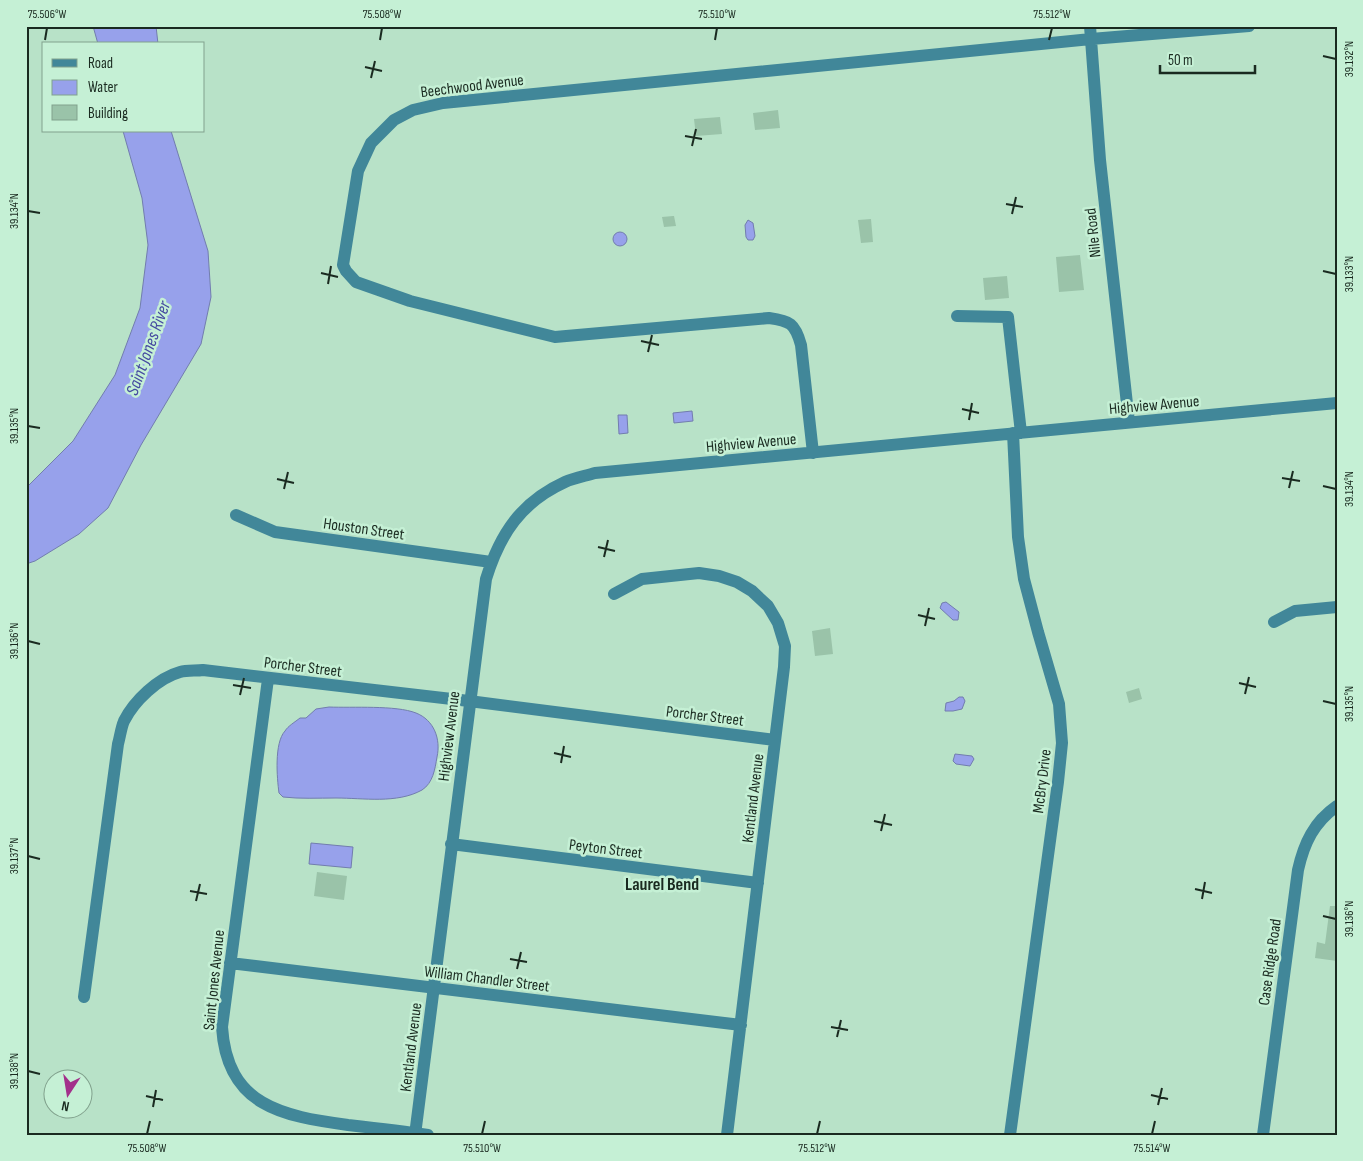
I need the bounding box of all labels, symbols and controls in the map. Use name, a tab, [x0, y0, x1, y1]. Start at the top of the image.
text: 75.506°W	[28, 7, 66, 22]
text: 75.508°W	[363, 7, 401, 22]
text: 75.510°W	[698, 7, 736, 22]
text: 75.512°W	[1033, 7, 1071, 22]
text: 39.132°N	[1342, 41, 1357, 77]
legend	[42, 42, 205, 132]
scale bar	[1160, 42, 1256, 74]
text: 50 m	[1168, 51, 1193, 70]
text: Road	[88, 54, 113, 73]
street label: Beechwood Avenue	[420, 71, 525, 102]
text: Water	[88, 78, 119, 97]
text: Building	[88, 104, 128, 123]
text: 39.134°N	[7, 193, 22, 229]
street label: Nile Road	[1081, 207, 1106, 259]
text: 39.133°N	[1342, 256, 1357, 292]
water label: Saint Jones River	[122, 297, 176, 398]
street label: Highview Avenue	[1108, 392, 1200, 419]
text: 39.135°N	[7, 408, 22, 444]
street label: Highview Avenue	[705, 430, 797, 457]
text: 39.134°N	[1342, 471, 1357, 507]
street label: Houston Street	[322, 514, 406, 545]
text: 39.136°N	[7, 623, 22, 659]
street label: Porcher Street	[263, 653, 343, 682]
text: 39.135°N	[1342, 686, 1357, 722]
street label: Highview Avenue	[435, 690, 464, 782]
street label: Porcher Street	[665, 702, 745, 731]
street label: McBry Drive	[1029, 748, 1056, 814]
street label: Kentland Avenue	[739, 753, 768, 844]
street label: Peyton Street	[568, 836, 644, 863]
text: 39.137°N	[7, 838, 22, 874]
district label: Laurel Bend	[625, 874, 699, 895]
text: 39.136°N	[1342, 901, 1357, 937]
street label: Case Ridge Road	[1255, 918, 1286, 1007]
street label: Saint Jones Avenue	[200, 929, 229, 1031]
street label: William Chandler Street	[423, 962, 551, 997]
street label: Kentland Avenue	[397, 1002, 426, 1093]
text: 39.138°N	[7, 1053, 22, 1089]
north arrow	[42, 1068, 92, 1118]
text: N	[60, 1097, 71, 1115]
text: 75.508°W	[128, 1141, 166, 1156]
text: 75.510°W	[463, 1141, 501, 1156]
text: 75.512°W	[798, 1141, 836, 1156]
text: 75.514°W	[1134, 1141, 1171, 1156]

